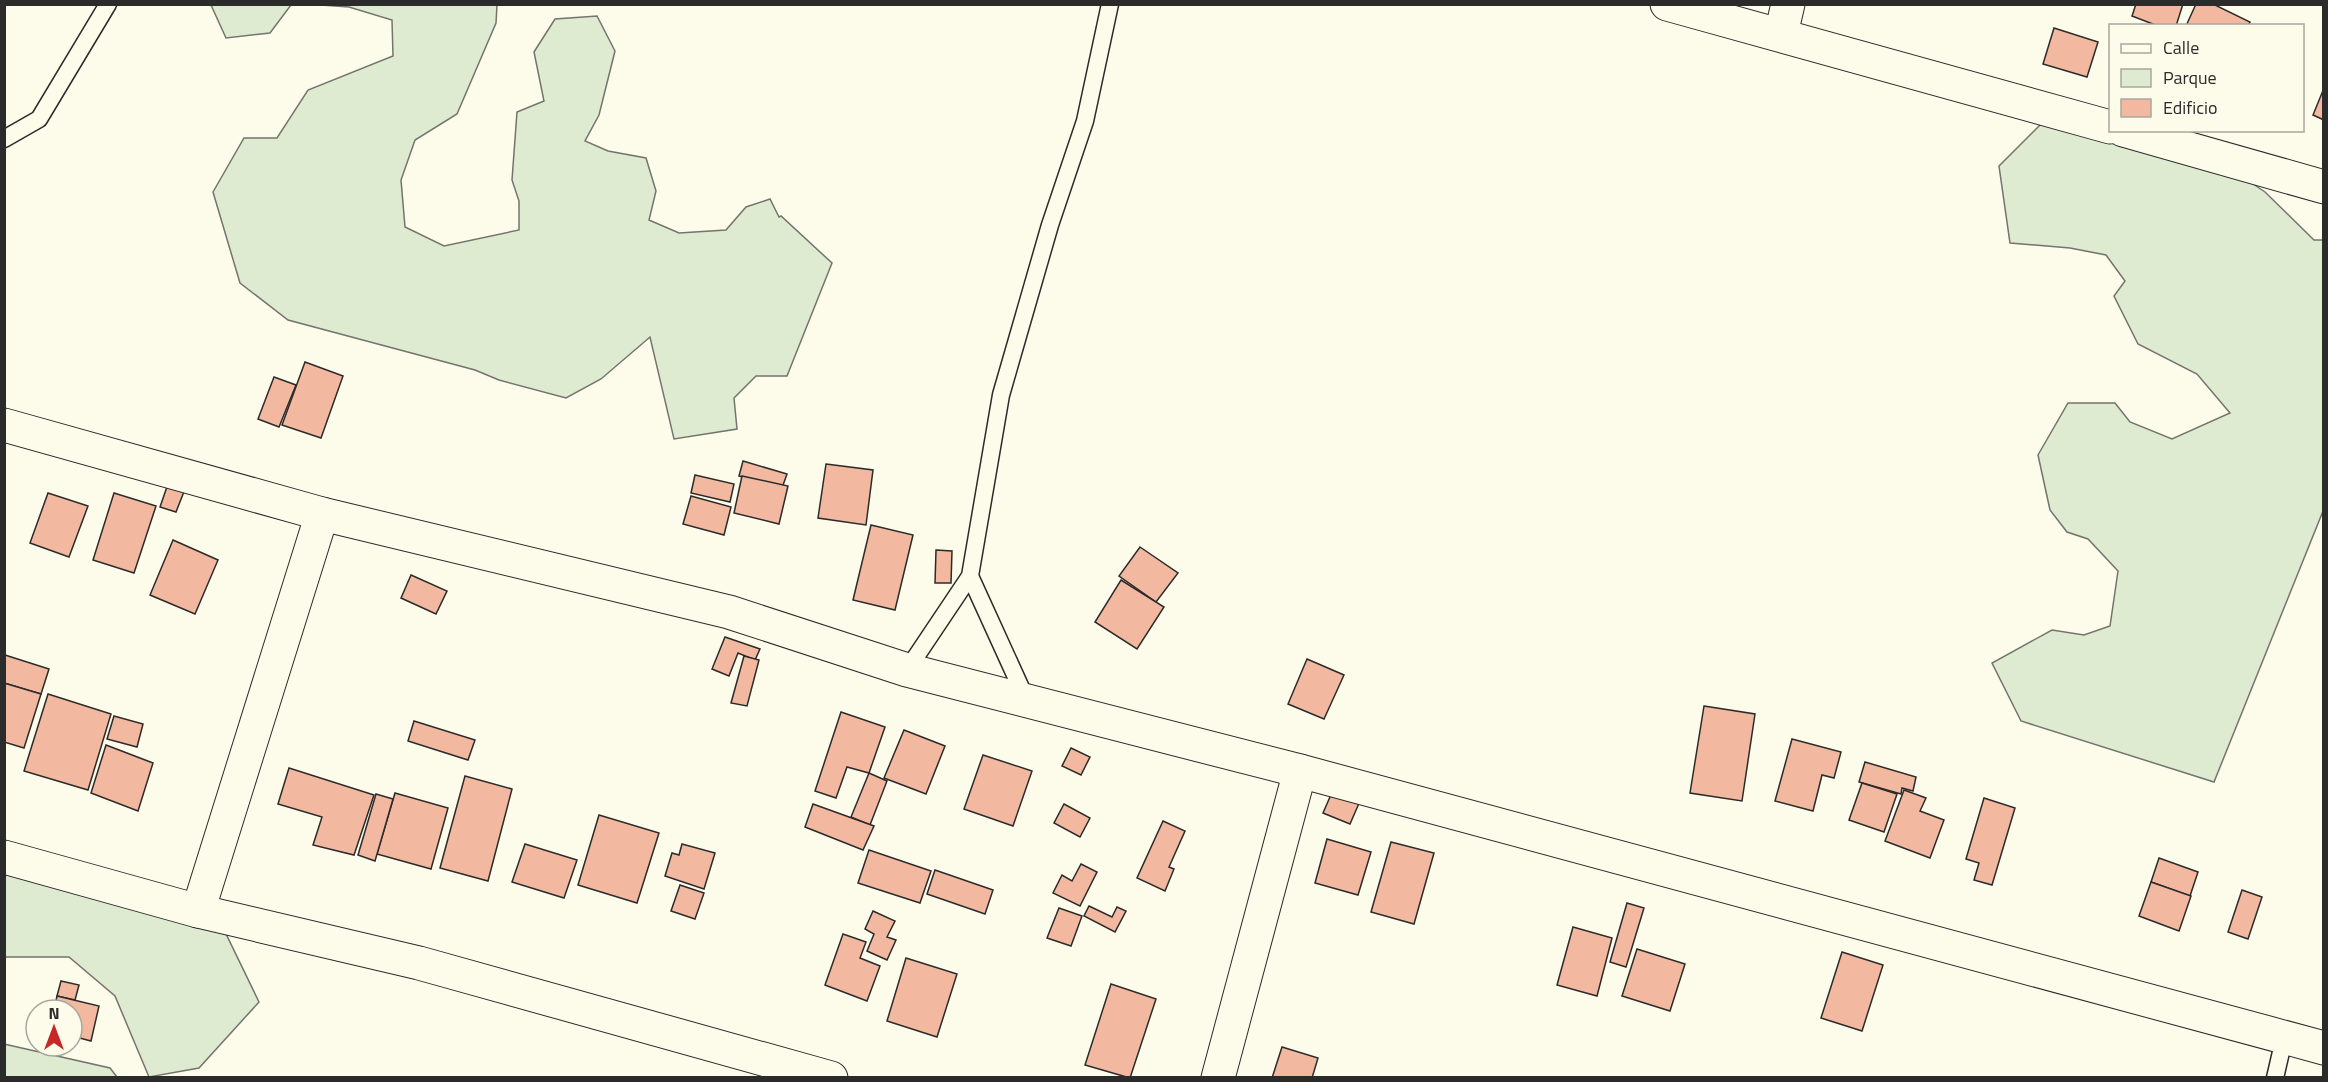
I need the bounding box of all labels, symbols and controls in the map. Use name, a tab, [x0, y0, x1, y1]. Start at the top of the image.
legend	[2109, 24, 2304, 132]
text: Calle	[2163, 34, 2199, 61]
text: Parque	[2163, 64, 2217, 91]
text: Edificio	[2163, 94, 2217, 121]
north arrow	[24, 998, 84, 1058]
text: N	[48, 1001, 60, 1025]

